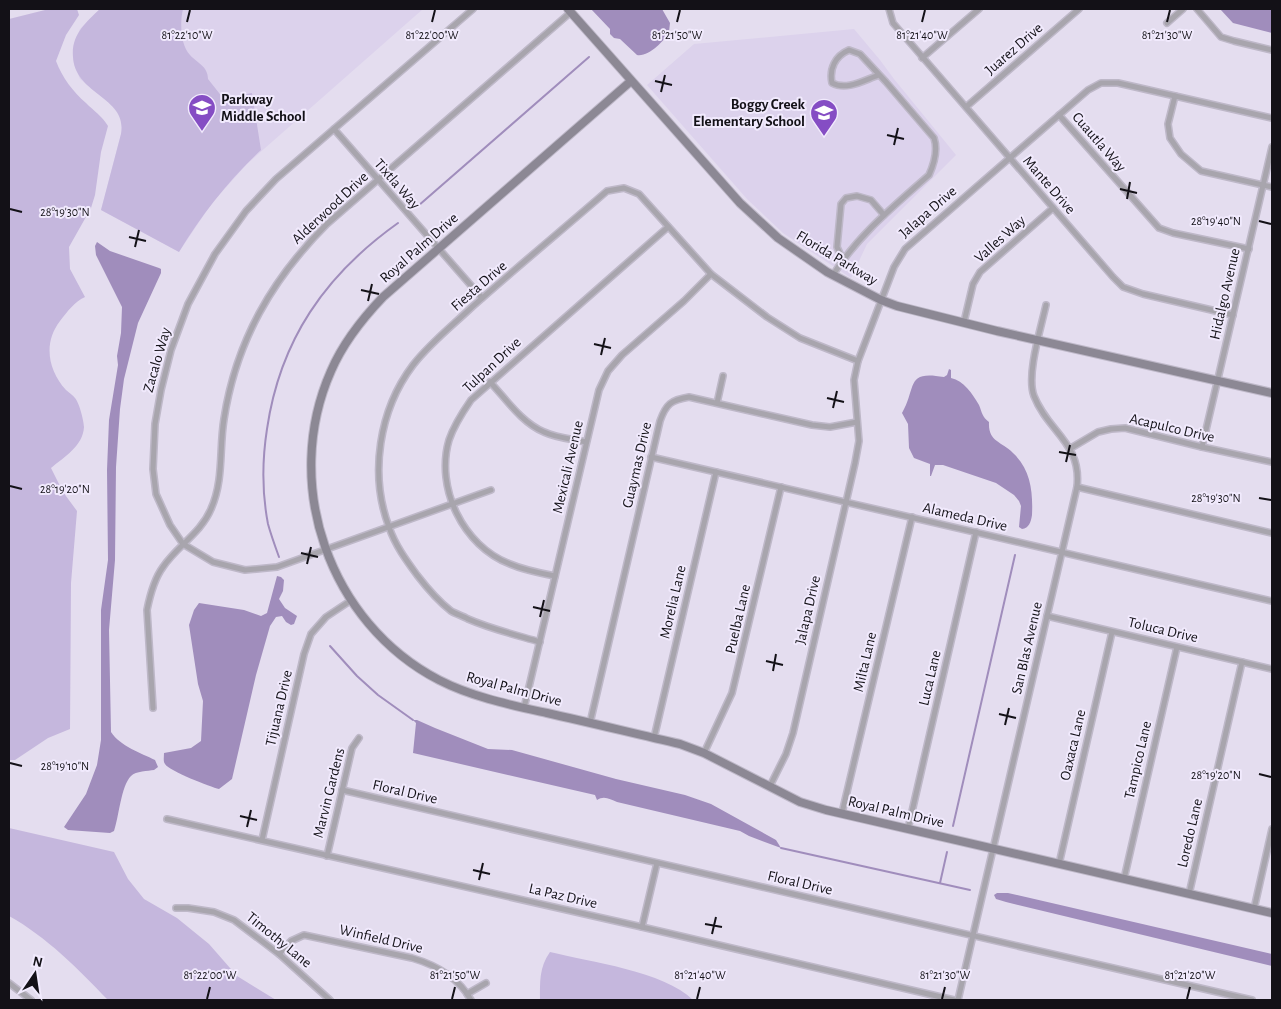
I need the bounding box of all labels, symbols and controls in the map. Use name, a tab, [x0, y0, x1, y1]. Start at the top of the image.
street label: Juarez Drive	[982, 20, 1046, 78]
text: 81°22'10"W	[162, 29, 213, 41]
text: 81°22'00"W	[405, 29, 459, 41]
text: 81°21'50"W	[652, 29, 703, 41]
text: 81°21'40"W	[896, 29, 948, 41]
text: 81°21'30"W	[1142, 29, 1193, 41]
place label: Parkway Middle School	[221, 92, 306, 124]
school or university icon: Parkway Middle School	[187, 93, 217, 132]
place label: Boggy Creek Elementary School	[693, 97, 806, 129]
school or university icon: Boggy Creek Elementary School	[809, 98, 839, 137]
street label: Cuautla Way	[1069, 109, 1129, 175]
street label: Mante Drive	[1020, 153, 1078, 217]
street label: Tixtla Way	[371, 156, 423, 212]
street label: Alderwood Drive	[289, 169, 371, 247]
street label: Jalapa Drive	[897, 183, 959, 241]
text: 28°19'30"N	[40, 206, 90, 218]
street label: Royal Palm Drive	[377, 210, 461, 286]
street label: Valles Way	[972, 212, 1029, 266]
text: 28°19'40"N	[1191, 215, 1241, 227]
street label: Florida Parkway	[794, 228, 881, 288]
street label: Hidalgo Avenue	[1207, 247, 1243, 341]
street label: Fiesta Drive	[448, 258, 510, 314]
street label: Zacalo Way	[141, 325, 174, 394]
street label: Tulpan Drive	[460, 334, 524, 396]
street label: Acapulco Drive	[1128, 411, 1216, 445]
street label: Mexicali Avenue	[550, 419, 586, 515]
street label: Guaymas Drive	[620, 421, 654, 509]
text: 28°19'20"N	[40, 483, 90, 495]
text: 28°19'30"N	[1191, 492, 1241, 504]
street label: Alameda Drive	[921, 500, 1009, 534]
street label: Morelia Lane	[657, 564, 689, 640]
street label: Jalapa Drive	[793, 574, 823, 646]
street label: Puelba Lane	[723, 583, 753, 655]
street label: San Blas Avenue	[1009, 600, 1045, 696]
street label: Toluca Drive	[1127, 615, 1200, 645]
street label: Milta Lane	[851, 631, 879, 693]
street label: Luca Lane	[916, 649, 944, 707]
street label: Tijuana Drive	[263, 668, 295, 748]
street label: Royal Palm Drive	[465, 669, 563, 709]
street label: Oaxaca Lane	[1058, 708, 1088, 782]
street label: Tampico Lane	[1122, 719, 1154, 801]
street label: Marvin Gardens	[311, 746, 347, 840]
text: 28°19'10"N	[41, 760, 89, 772]
text: 28°19'20"N	[1191, 769, 1241, 781]
street label: Floral Drive	[371, 777, 439, 807]
street label: Royal Palm Drive	[847, 794, 945, 830]
street label: Loredo Lane	[1175, 797, 1205, 869]
street label: Floral Drive	[766, 868, 834, 898]
street label: La Paz Drive	[527, 881, 599, 911]
street label: Timothy Lane	[244, 909, 315, 971]
street label: Winfield Drive	[338, 922, 424, 956]
north arrow	[10, 949, 60, 999]
text: N	[31, 954, 44, 970]
text: 81°22'00"W	[183, 969, 237, 981]
text: 81°21'50"W	[430, 969, 481, 981]
text: 81°21'40"W	[674, 969, 726, 981]
text: 81°21'30"W	[920, 969, 971, 981]
text: 81°21'20"W	[1165, 969, 1216, 981]

